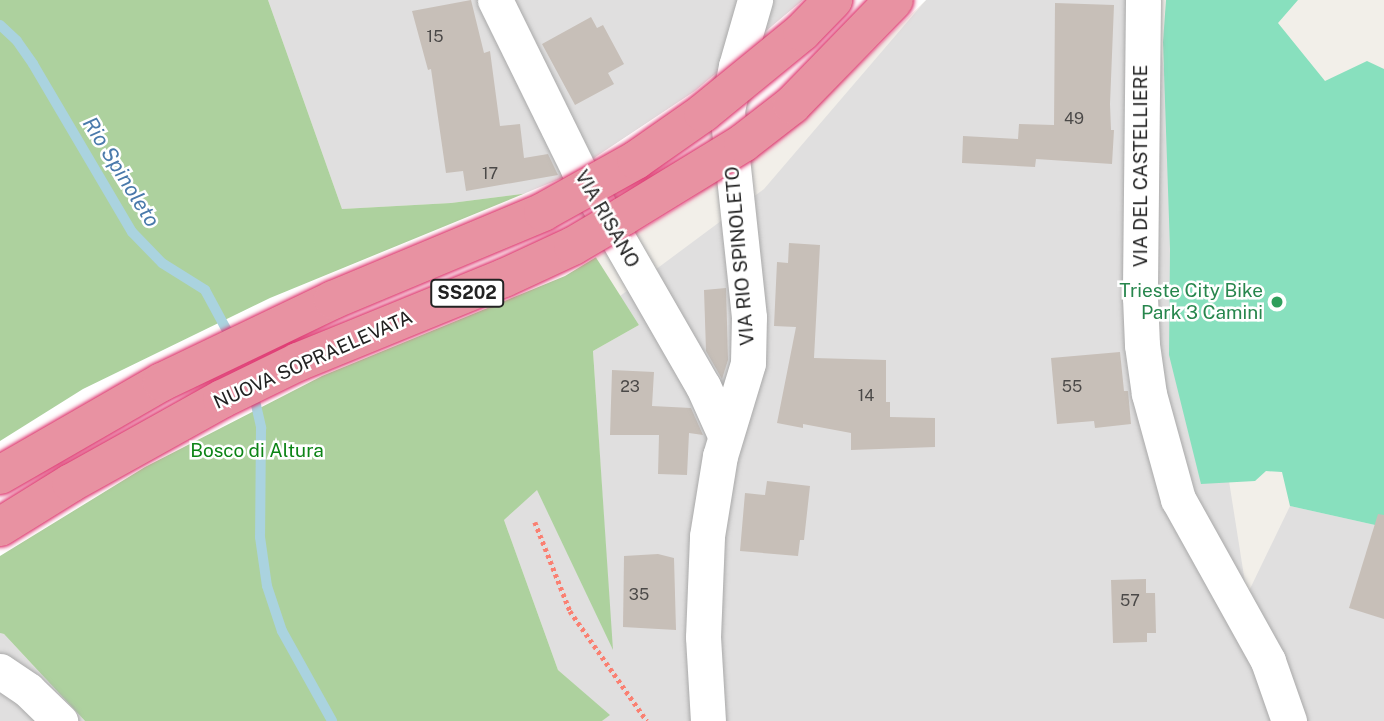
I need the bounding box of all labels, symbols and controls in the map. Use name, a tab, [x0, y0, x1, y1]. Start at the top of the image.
house number: 15	[427, 27, 443, 47]
street label: VIA DEL CASTELLIERE	[1130, 65, 1152, 267]
house number: 49	[1064, 109, 1084, 129]
water label: Rio Spinoleto	[77, 112, 165, 232]
house number: 17	[482, 164, 498, 184]
street label: VIA RISANO	[570, 166, 644, 272]
street label: VIA RIO SPINOLETO	[721, 166, 759, 346]
road number: SS202	[428, 278, 505, 307]
place label: Trieste City Bike Park 3 Camini	[1119, 280, 1263, 324]
marker: Trieste City Bike Park 3 Camini	[1269, 294, 1285, 310]
street label: NUOVA SOPRAELEVATA	[210, 306, 416, 414]
house number: 23	[620, 377, 640, 397]
house number: 55	[1062, 377, 1082, 397]
house number: 14	[858, 386, 874, 406]
park label: Bosco di Altura	[190, 440, 324, 462]
house number: 35	[629, 585, 649, 605]
house number: 57	[1120, 591, 1140, 611]

